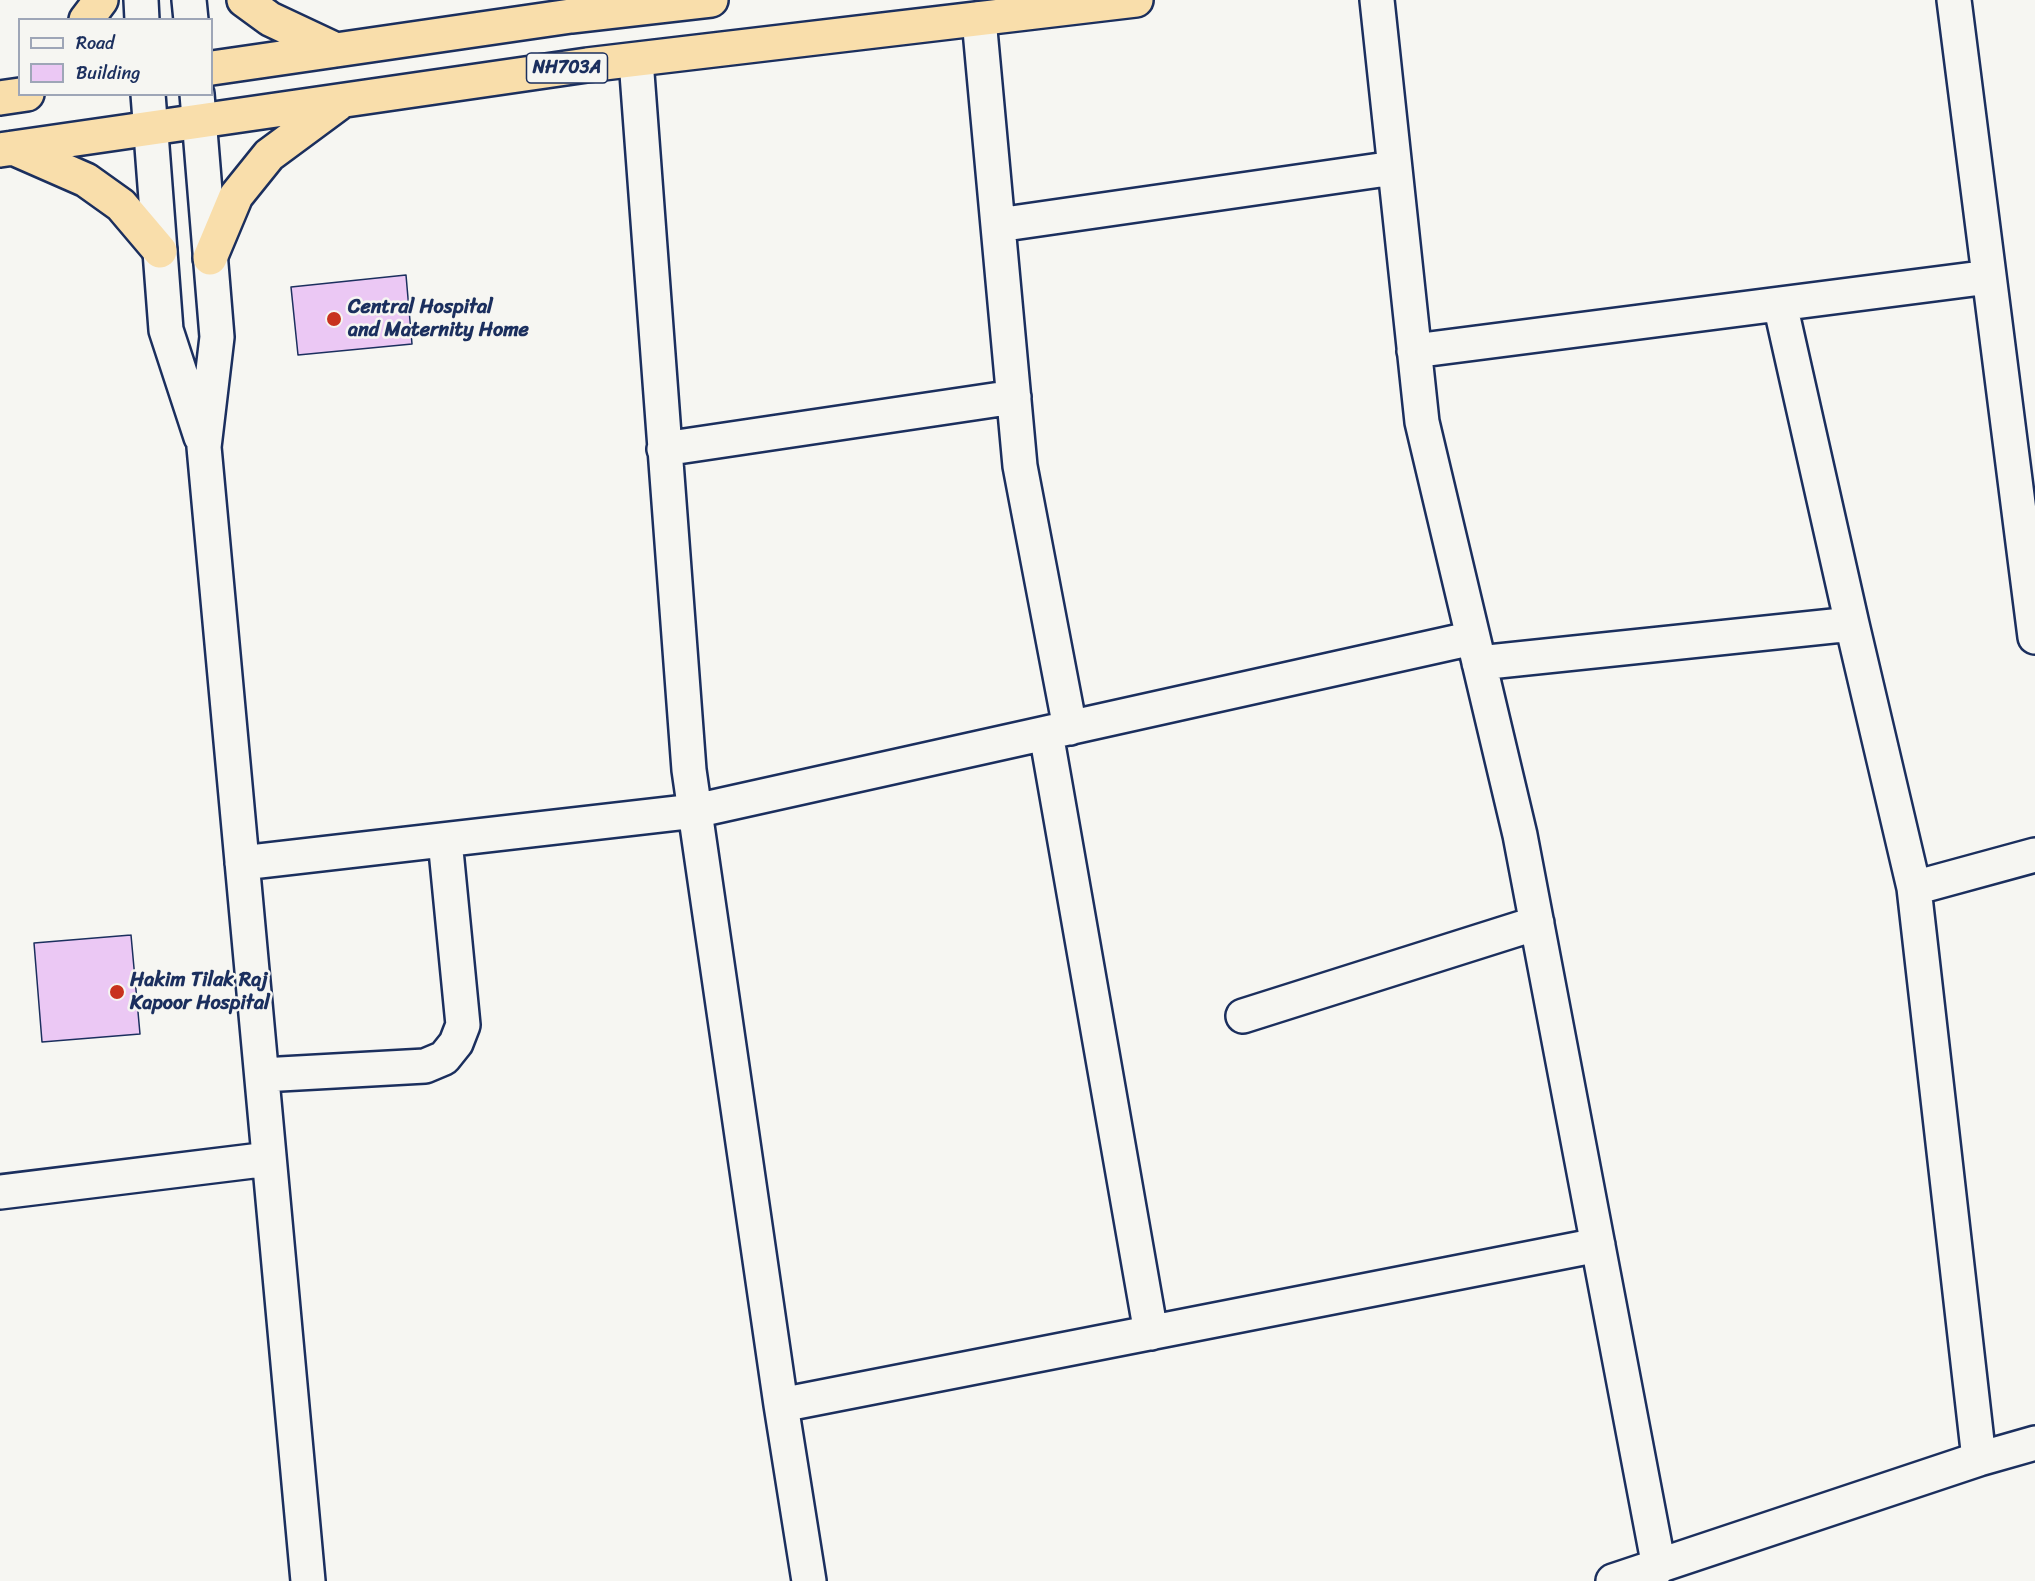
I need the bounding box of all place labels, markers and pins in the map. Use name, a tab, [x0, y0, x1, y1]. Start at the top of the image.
place label: Central Hospital and Maternity Home	[348, 296, 529, 343]
marker: Central Hospital and Maternity Home	[325, 310, 343, 328]
place label: Hakim Tilak Raj Kapoor Hospital	[130, 969, 270, 1016]
marker: Hakim Tilak Raj Kapoor Hospital	[108, 983, 126, 1001]

